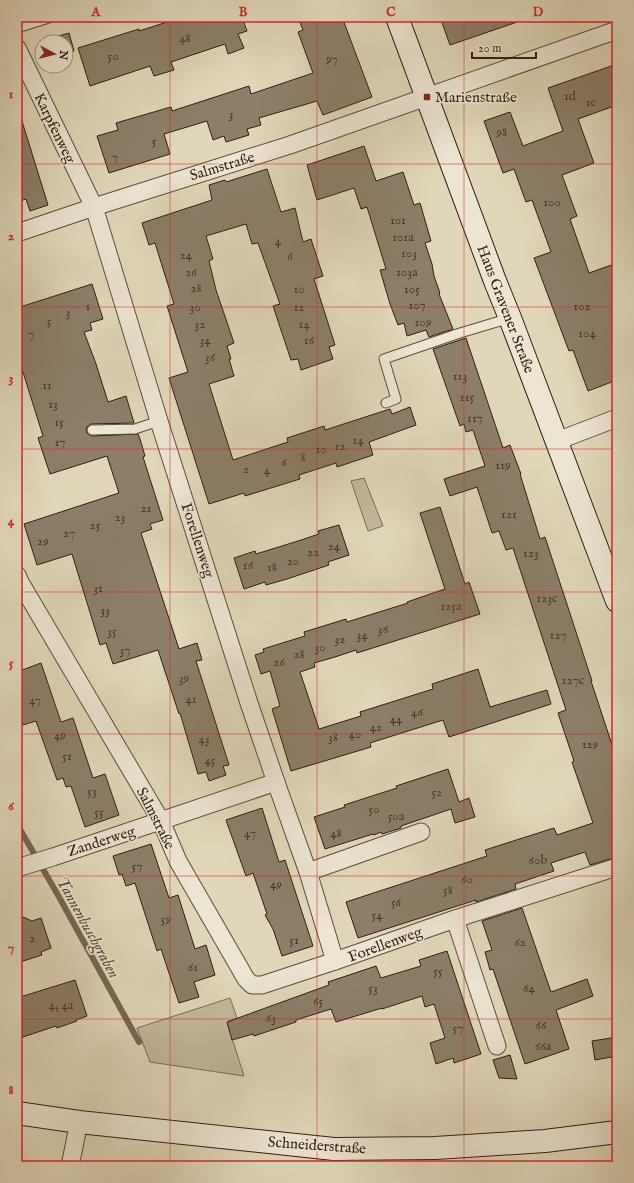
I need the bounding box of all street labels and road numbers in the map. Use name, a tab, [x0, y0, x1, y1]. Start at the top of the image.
street label: Karpfenweg	[29, 90, 80, 167]
street label: Salmstraße	[187, 148, 257, 185]
street label: Haus Gravener Straße	[472, 242, 539, 376]
street label: Forellenweg	[177, 500, 219, 581]
street label: Salmstraße	[132, 784, 179, 852]
street label: Zanderweg	[65, 821, 138, 861]
street label: Forellenweg	[346, 922, 426, 967]
street label: Schneiderstraße	[267, 1133, 367, 1158]

